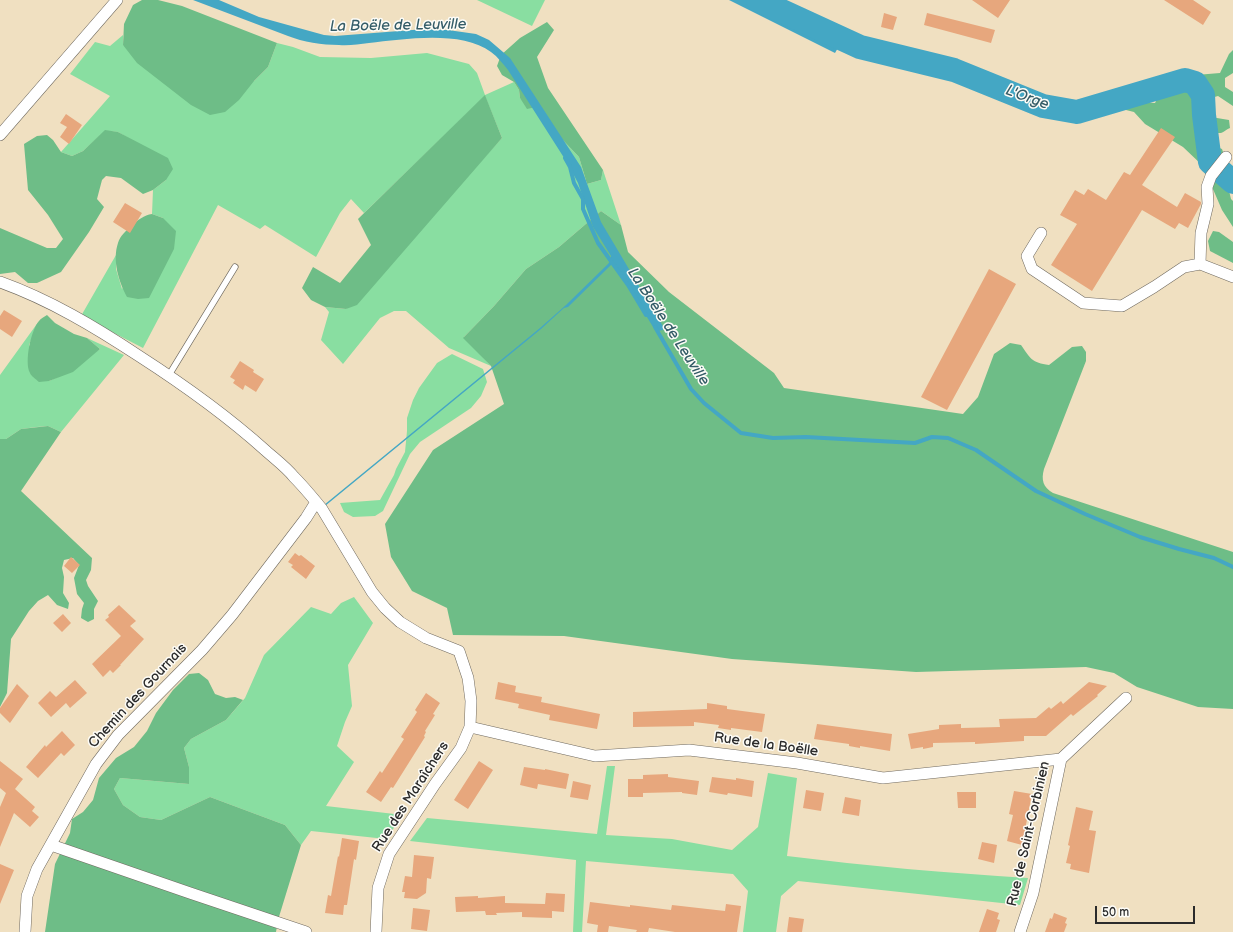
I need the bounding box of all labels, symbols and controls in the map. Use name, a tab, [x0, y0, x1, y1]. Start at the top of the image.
water label: La Boële de Leuville	[329, 16, 467, 36]
water label: L'Orge	[1003, 82, 1051, 114]
water label: La Boële de Leuville	[623, 265, 713, 389]
street label: Chemin des Gournais	[85, 640, 191, 752]
street label: Rue de la Boëlle	[713, 729, 819, 761]
street label: Rue des Maraîchers	[369, 739, 453, 855]
street label: Rue de Saint-Corbinien	[1004, 760, 1054, 908]
scale bar	[1097, 898, 1197, 924]
text: 50 m	[1102, 905, 1129, 920]

